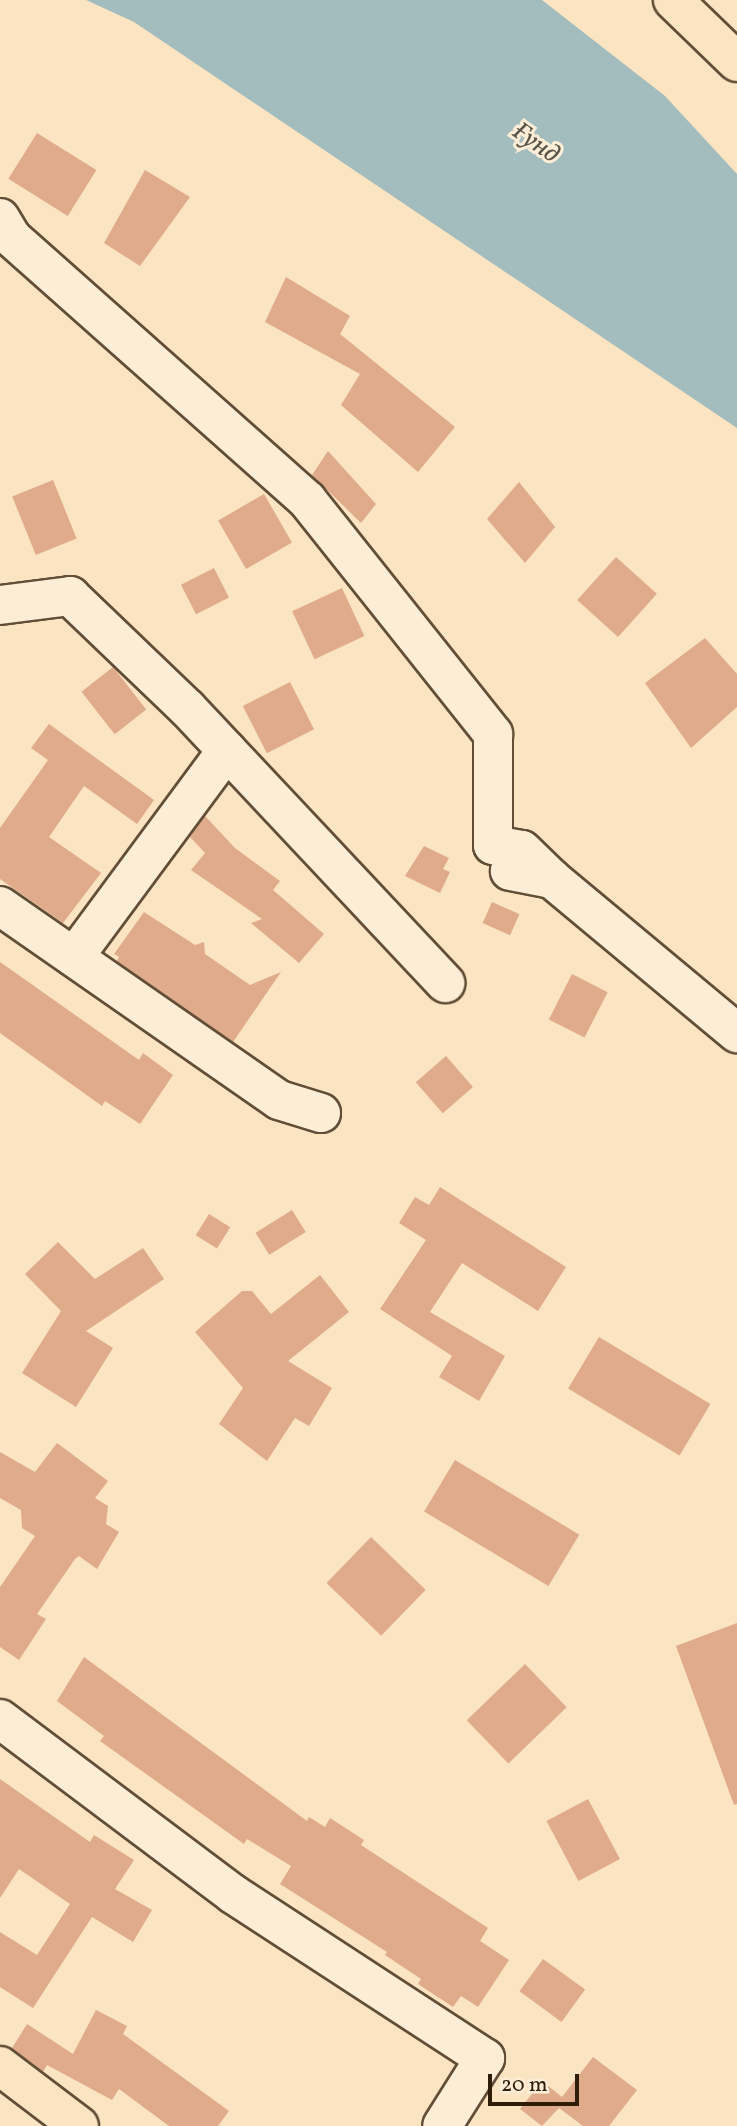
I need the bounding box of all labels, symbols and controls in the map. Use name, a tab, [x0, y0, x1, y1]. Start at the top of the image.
water label: Ғунд	[506, 117, 564, 171]
scale bar	[492, 2060, 583, 2104]
text: 20 m	[501, 2071, 547, 2100]

